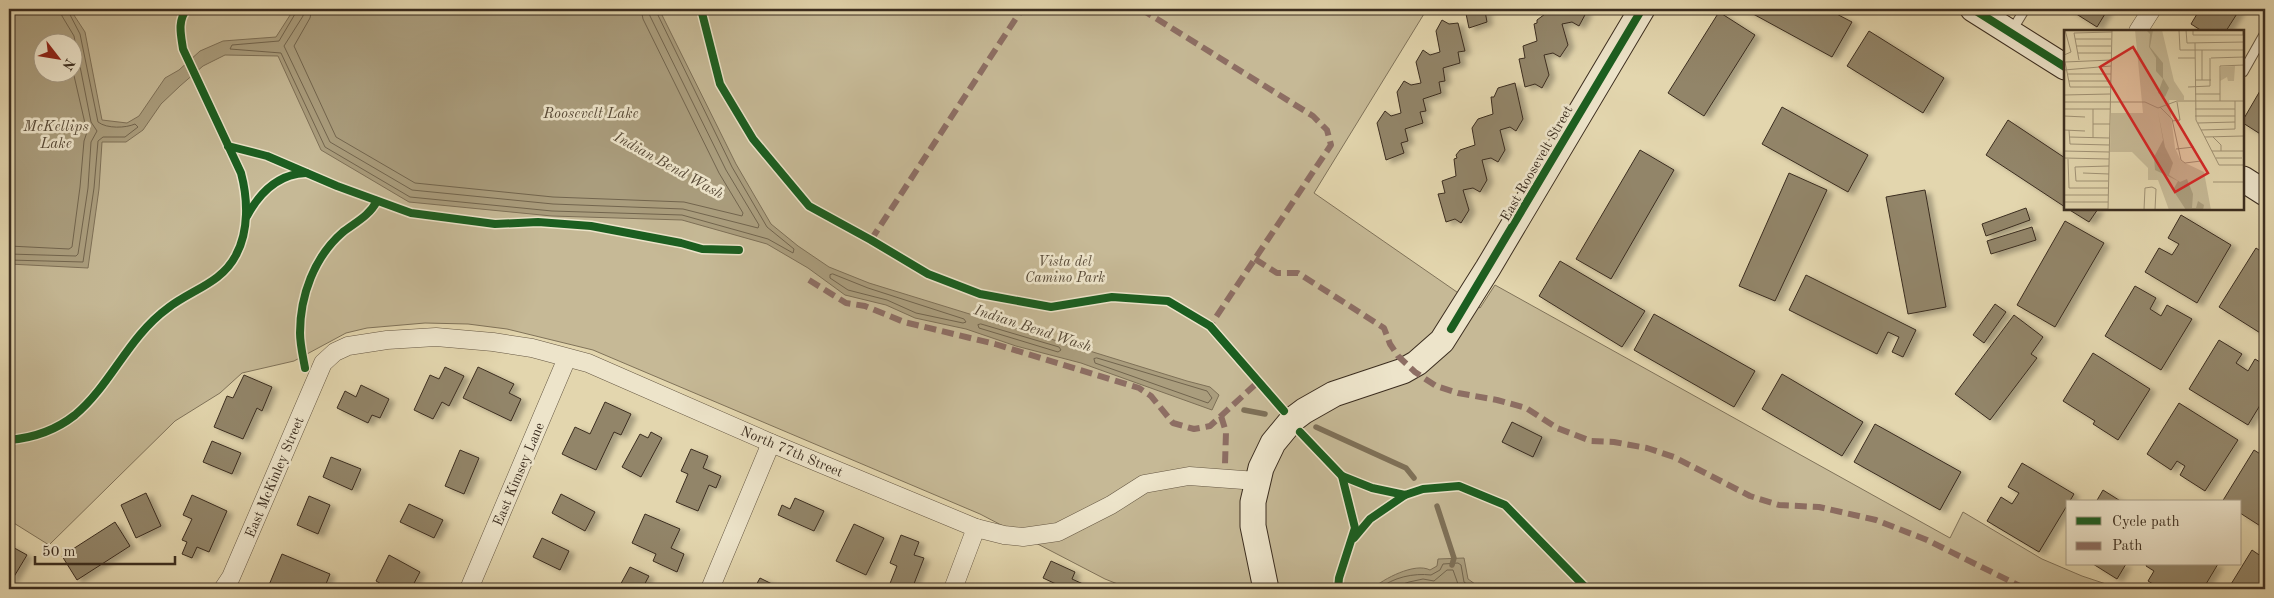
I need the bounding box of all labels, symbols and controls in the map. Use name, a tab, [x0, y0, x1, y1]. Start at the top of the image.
inset map	[2064, 30, 2244, 210]
north arrow	[32, 32, 82, 82]
text: N	[59, 56, 77, 73]
street label: East Roosevelt Street	[1498, 103, 1576, 224]
water label: Roosevelt Lake	[542, 107, 639, 122]
water label: McKellips Lake	[22, 120, 89, 152]
water label: Indian Bend Wash	[610, 130, 726, 203]
park label: Vista del Camino Park	[1025, 255, 1105, 285]
water label: Indian Bend Wash	[971, 303, 1093, 356]
street label: East McKinley Street	[243, 415, 307, 540]
street label: East Kimsey Lane	[491, 421, 547, 528]
street label: North 77th Street	[738, 424, 845, 480]
legend	[2066, 500, 2242, 566]
text: Cycle path	[2112, 515, 2180, 530]
scale bar	[35, 533, 175, 565]
text: Path	[2112, 539, 2142, 554]
text: 50 m	[42, 545, 76, 560]

